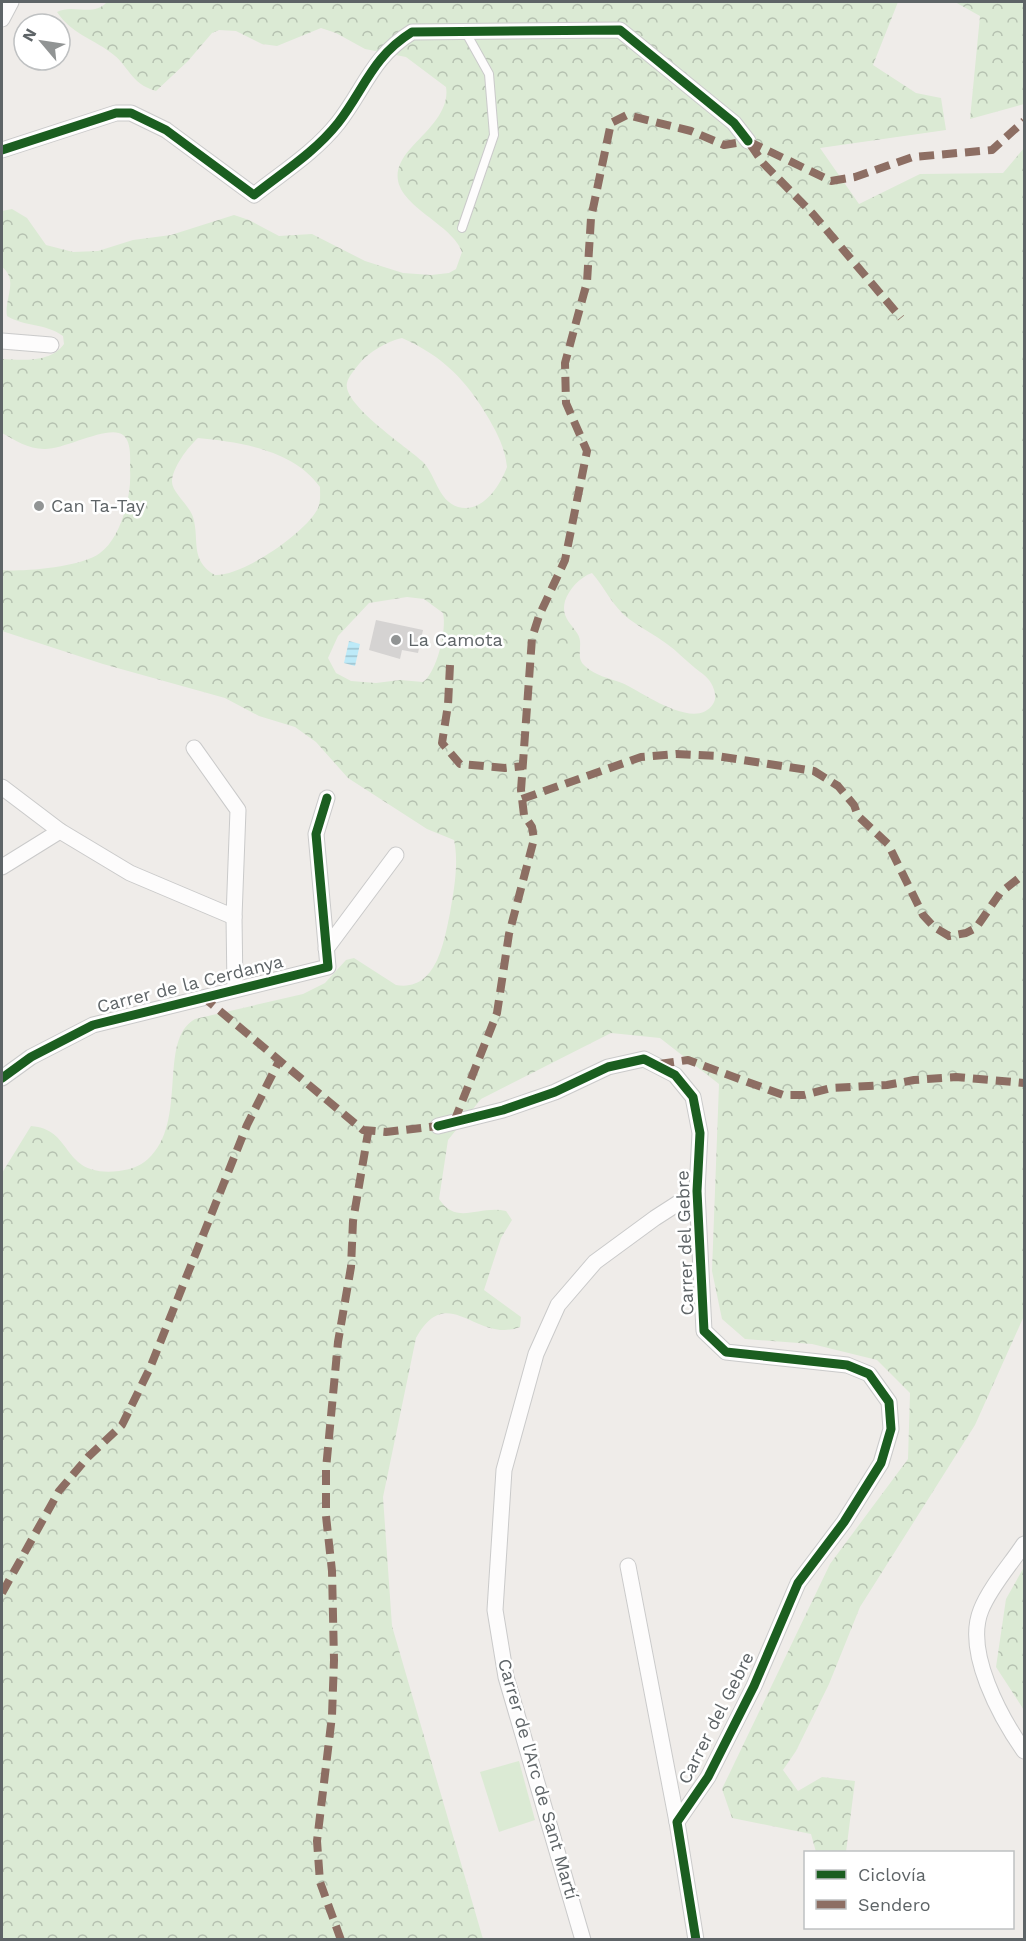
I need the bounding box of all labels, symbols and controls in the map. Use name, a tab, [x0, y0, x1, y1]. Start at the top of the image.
north arrow	[12, 12, 72, 72]
text: N	[18, 25, 41, 45]
place label: Can Ta-Tay	[51, 495, 145, 516]
marker: Can Ta-Tay	[32, 499, 46, 513]
place label: La Camota	[408, 629, 503, 650]
marker: La Camota	[389, 633, 403, 647]
street label: Carrer de la Cerdanya	[95, 950, 285, 1017]
street label: Carrer del Gebre	[671, 1170, 698, 1316]
street label: Carrer del Gebre	[673, 1648, 758, 1787]
street label: Carrer de l'Arc de Sant Martí	[494, 1656, 583, 1902]
legend	[804, 1851, 1014, 1929]
text: Ciclovía	[858, 1864, 926, 1885]
text: Sendero	[858, 1894, 931, 1915]

